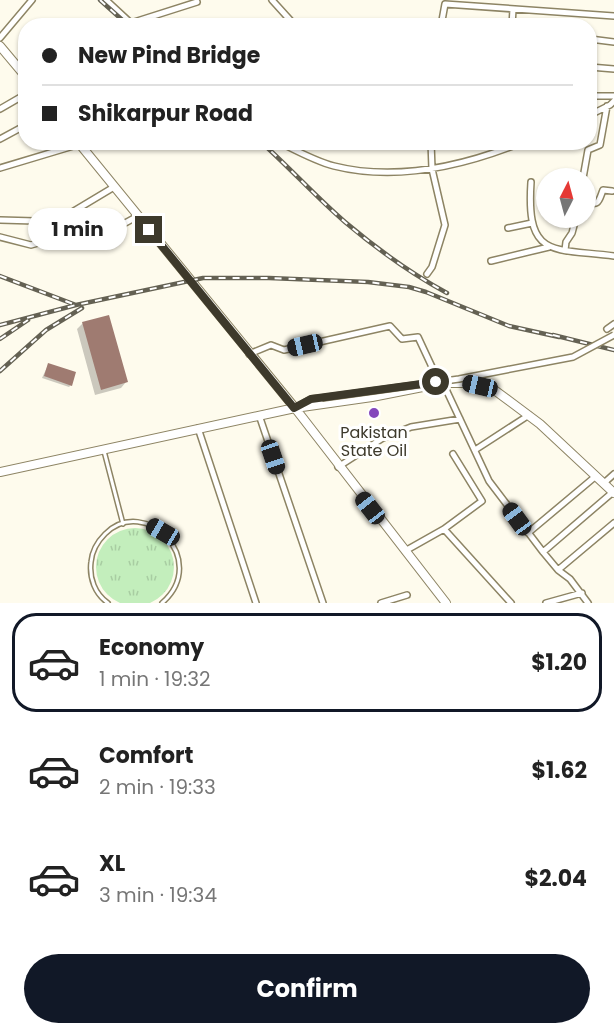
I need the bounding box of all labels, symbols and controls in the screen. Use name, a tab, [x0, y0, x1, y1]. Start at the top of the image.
text: New Pind Bridge	[78, 40, 260, 71]
text: Shikarpur Road	[78, 98, 253, 129]
north arrow	[536, 168, 596, 228]
map controls	[536, 168, 596, 228]
callout: 1 min	[29, 209, 128, 251]
text: 1 min	[51, 215, 104, 243]
route end	[135, 216, 162, 243]
car	[285, 332, 325, 358]
route start	[422, 368, 449, 395]
car	[460, 373, 500, 399]
marker: Pakistan State Oil	[367, 406, 381, 420]
place label: Pakistan State Oil	[340, 421, 408, 462]
car	[259, 437, 287, 477]
car	[352, 488, 388, 528]
car	[499, 499, 535, 539]
car	[143, 515, 183, 549]
text: Economy	[99, 632, 204, 663]
icon: car	[27, 636, 81, 690]
text: $1.20	[531, 647, 587, 678]
text: 1 min · 19:32	[99, 665, 211, 693]
text: Comfort	[99, 740, 193, 771]
icon: car	[27, 744, 81, 798]
text: $1.62	[531, 755, 587, 786]
text: 2 min · 19:33	[99, 773, 216, 801]
text: XL	[99, 848, 125, 879]
icon: car	[27, 852, 81, 906]
text: $2.04	[525, 863, 587, 894]
text: 3 min · 19:34	[99, 881, 217, 909]
button: Confirm	[24, 954, 590, 1023]

